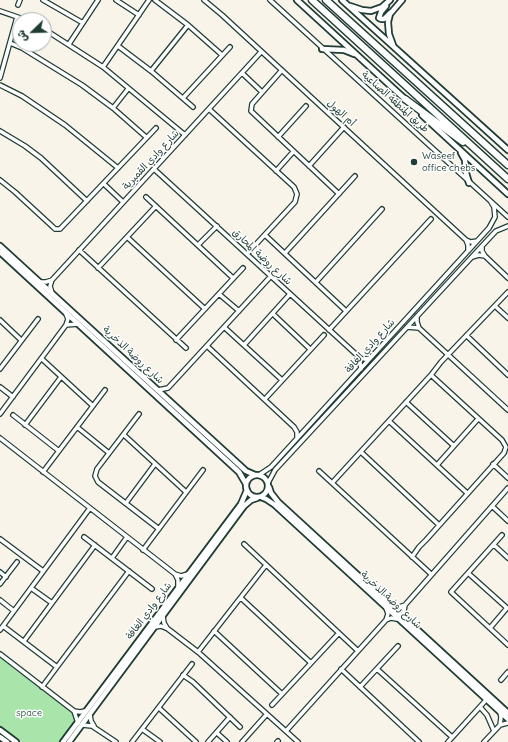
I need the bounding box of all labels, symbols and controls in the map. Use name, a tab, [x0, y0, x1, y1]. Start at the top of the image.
north arrow	[12, 12, 52, 52]
text: ش	[13, 28, 31, 45]
street label: طريق المنطقة الصناعية	[359, 69, 431, 135]
street label: أم الهول	[324, 97, 358, 129]
street label: شارع وادي القميرية	[120, 128, 182, 192]
place label: Waseef office chebs	[422, 150, 475, 174]
marker: Waseef office chebs	[409, 157, 419, 167]
street label: شارع روضة المحارق	[230, 226, 294, 288]
street label: شارع وادي الغافة	[343, 316, 397, 376]
street label: شارع روضة الذخرية	[100, 324, 166, 386]
street label: شارع روضة الذخرية	[358, 569, 424, 631]
street label: شارع وادي الغافة	[124, 580, 174, 642]
park label: space	[16, 707, 42, 719]

